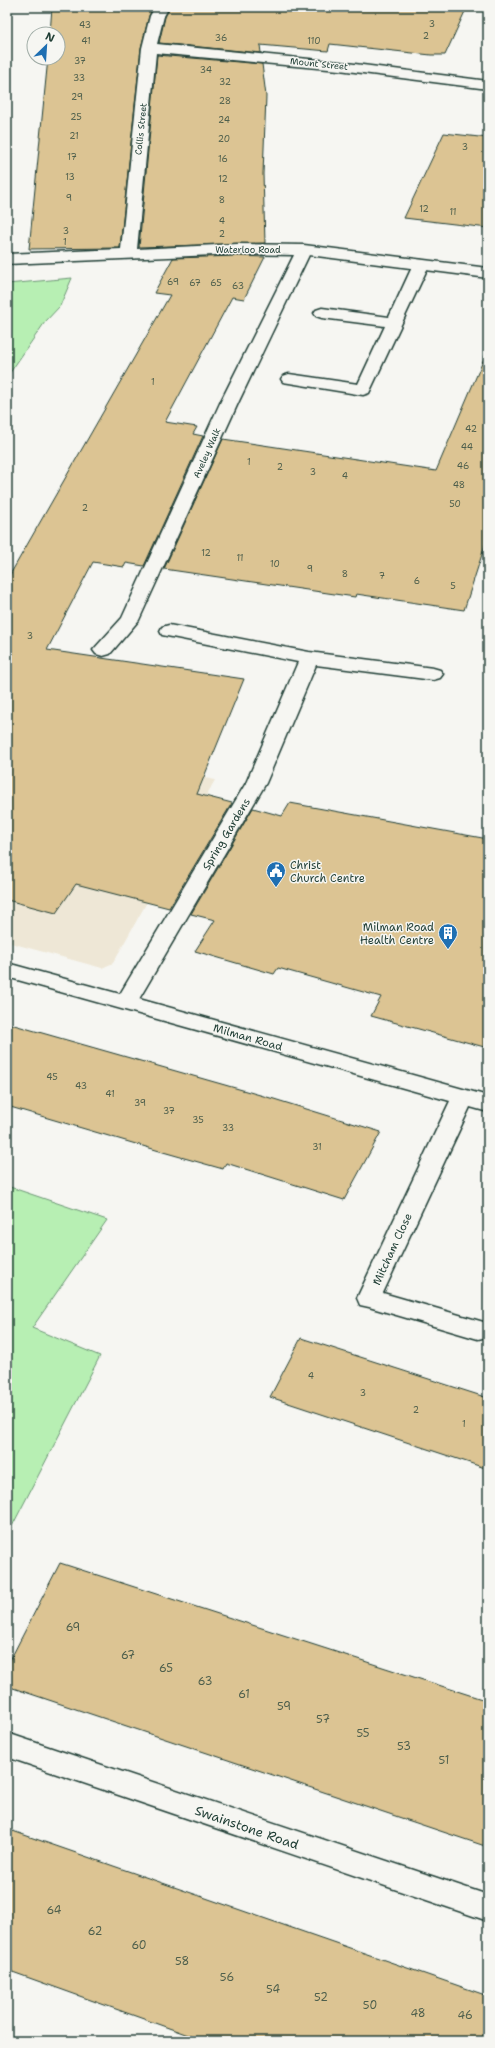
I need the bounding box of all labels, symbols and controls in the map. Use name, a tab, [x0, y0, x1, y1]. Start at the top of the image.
house number: 3	[429, 18, 435, 30]
house number: 43	[79, 19, 91, 31]
north arrow	[26, 26, 66, 66]
text: N	[43, 29, 57, 46]
house number: 2	[423, 30, 429, 42]
house number: 36	[215, 32, 227, 44]
house number: 41	[81, 35, 91, 47]
house number: 110	[307, 35, 321, 47]
house number: 37	[74, 55, 86, 67]
street label: Mount Street	[289, 55, 349, 73]
house number: 34	[200, 64, 212, 76]
house number: 33	[73, 72, 85, 84]
house number: 32	[219, 76, 231, 88]
house number: 29	[71, 91, 83, 103]
house number: 28	[219, 95, 231, 107]
street label: Collis Street	[132, 102, 150, 156]
house number: 25	[70, 111, 82, 123]
house number: 24	[218, 114, 230, 126]
house number: 21	[69, 130, 79, 142]
house number: 20	[218, 133, 230, 145]
house number: 3	[462, 141, 468, 153]
house number: 17	[67, 151, 77, 163]
house number: 16	[218, 153, 228, 165]
house number: 13	[65, 171, 75, 183]
house number: 12	[218, 173, 228, 185]
house number: 9	[66, 192, 72, 204]
house number: 8	[219, 194, 225, 206]
house number: 12	[419, 203, 429, 215]
house number: 11	[449, 206, 457, 218]
house number: 4	[219, 215, 225, 227]
house number: 3	[63, 225, 69, 237]
house number: 2	[219, 228, 225, 240]
house number: 1	[63, 236, 67, 248]
street label: Waterloo Road	[215, 244, 281, 256]
house number: 69	[167, 276, 179, 288]
house number: 67	[189, 277, 201, 289]
house number: 65	[210, 277, 222, 289]
house number: 63	[232, 280, 244, 292]
house number: 1	[151, 376, 155, 388]
house number: 42	[465, 423, 477, 435]
street label: Aveley Walk	[191, 426, 223, 480]
house number: 44	[461, 441, 473, 453]
house number: 1	[247, 456, 251, 468]
house number: 46	[457, 460, 469, 472]
house number: 2	[277, 461, 283, 473]
house number: 3	[310, 466, 316, 478]
house number: 4	[342, 470, 348, 482]
house number: 48	[453, 479, 465, 491]
house number: 50	[449, 498, 461, 510]
house number: 2	[82, 502, 88, 514]
house number: 12	[201, 547, 211, 559]
house number: 11	[236, 552, 244, 564]
house number: 10	[270, 558, 280, 570]
house number: 9	[307, 563, 313, 575]
house number: 8	[342, 568, 348, 580]
house number: 7	[379, 570, 385, 582]
house number: 6	[414, 575, 420, 587]
house number: 5	[450, 580, 456, 592]
house number: 3	[27, 630, 33, 642]
street label: Spring Gardens	[199, 795, 254, 873]
place label: Christ Church Centre	[290, 858, 365, 886]
public building icon: Christ Church Centre	[265, 860, 287, 888]
place label: Milman Road Health Centre	[360, 920, 434, 948]
building icon: Milman Road Health Centre	[437, 922, 459, 950]
street label: Milman Road	[212, 1020, 284, 1055]
house number: 45	[46, 1071, 58, 1083]
house number: 43	[75, 1080, 87, 1092]
house number: 41	[105, 1088, 115, 1100]
house number: 39	[134, 1097, 146, 1109]
house number: 37	[163, 1105, 175, 1117]
house number: 35	[192, 1114, 204, 1126]
house number: 33	[222, 1122, 234, 1134]
house number: 31	[312, 1141, 322, 1153]
street label: Mitcham Close	[369, 1211, 416, 1288]
house number: 4	[308, 1370, 314, 1382]
house number: 3	[360, 1387, 366, 1399]
house number: 2	[413, 1404, 419, 1416]
house number: 1	[462, 1418, 466, 1430]
house number: 69	[66, 1620, 80, 1635]
house number: 67	[121, 1648, 135, 1663]
house number: 65	[159, 1661, 173, 1676]
house number: 63	[198, 1674, 212, 1689]
house number: 61	[238, 1687, 250, 1702]
house number: 59	[277, 1699, 291, 1714]
house number: 57	[316, 1712, 330, 1727]
house number: 55	[356, 1726, 370, 1741]
house number: 53	[397, 1739, 411, 1754]
house number: 51	[439, 1753, 449, 1768]
street label: Swainstone Road	[193, 1802, 301, 1853]
house number: 64	[46, 1903, 62, 1918]
house number: 62	[88, 1924, 102, 1939]
house number: 60	[131, 1938, 147, 1953]
house number: 58	[175, 1954, 189, 1969]
house number: 56	[220, 1970, 234, 1985]
house number: 54	[266, 1982, 280, 1997]
house number: 52	[314, 1990, 328, 2005]
house number: 50	[363, 1998, 377, 2013]
house number: 48	[410, 2006, 426, 2021]
house number: 46	[457, 2008, 473, 2023]

